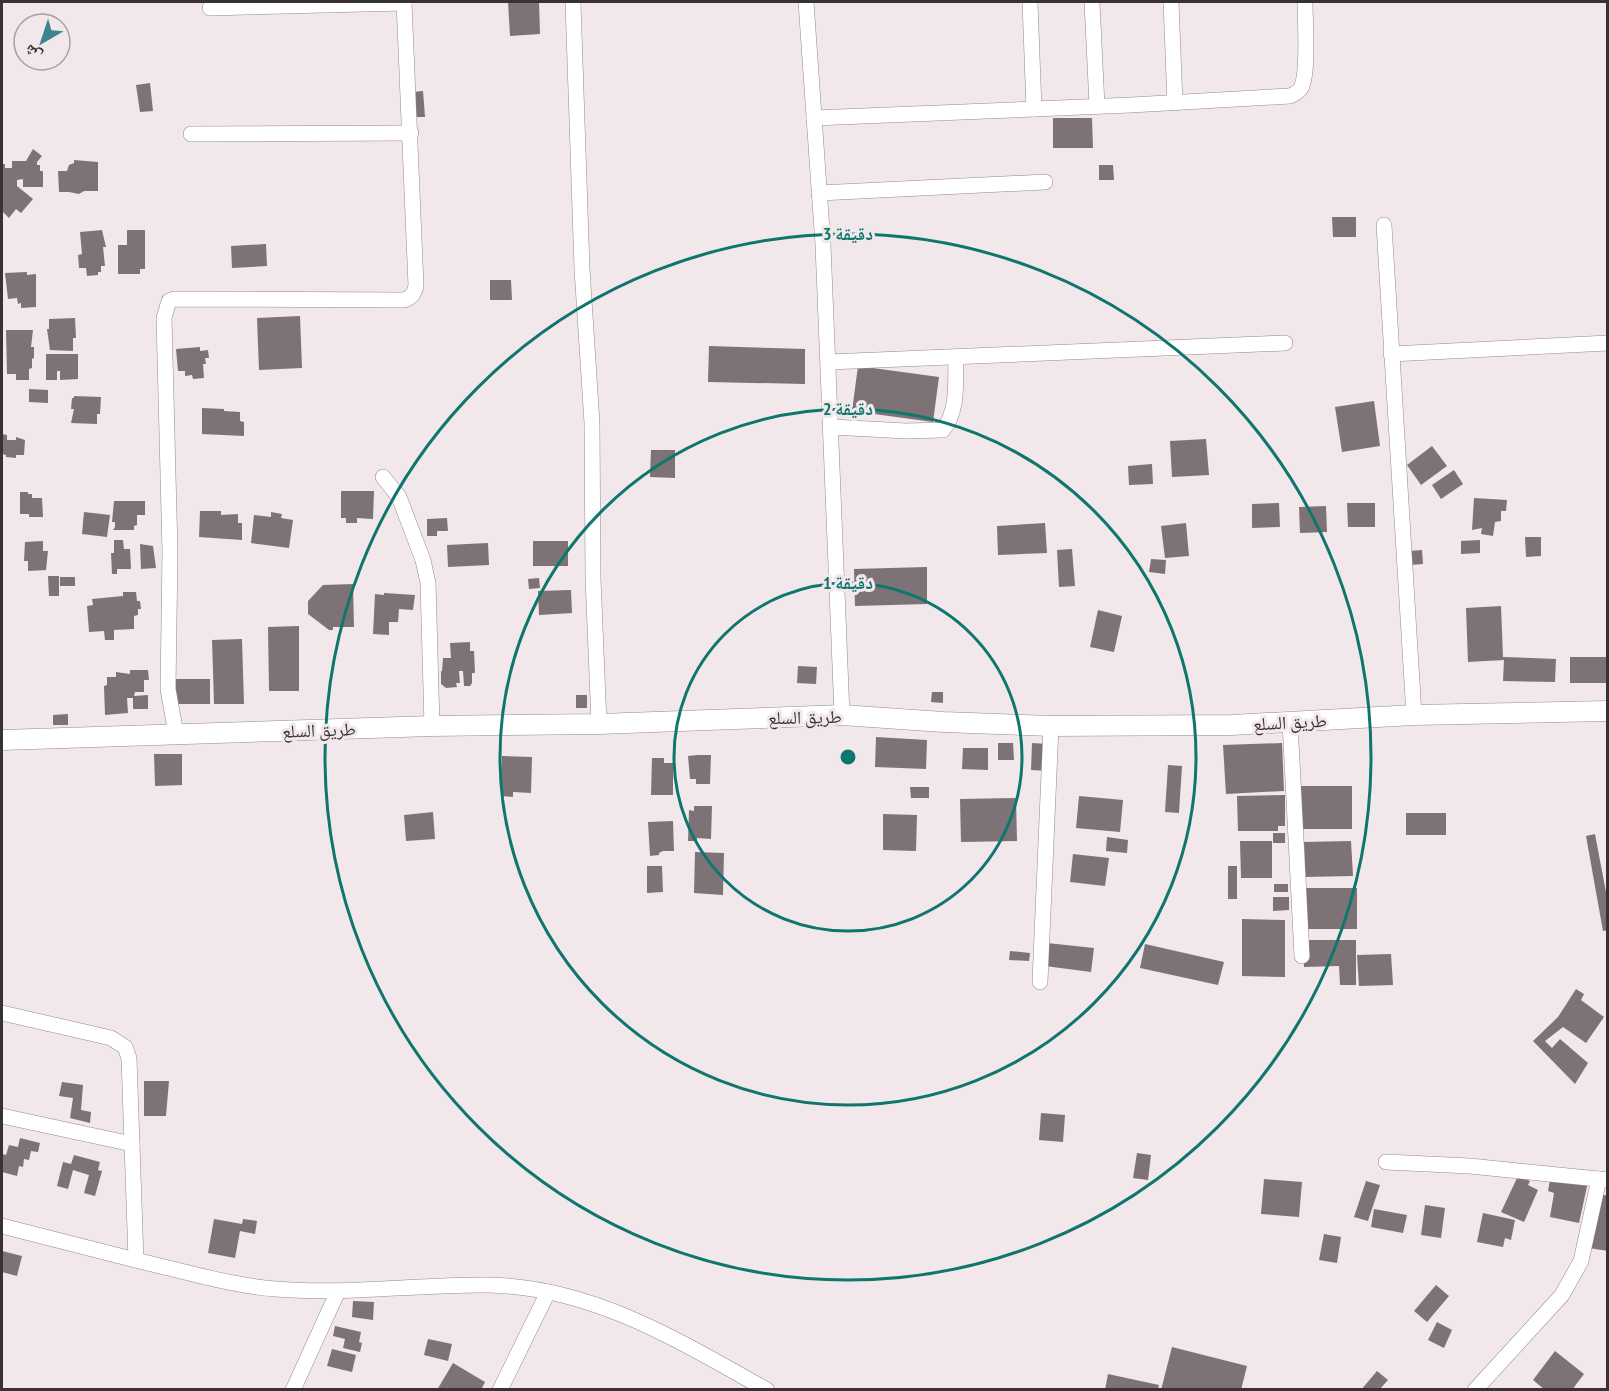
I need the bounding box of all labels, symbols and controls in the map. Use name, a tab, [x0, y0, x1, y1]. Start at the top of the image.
north arrow	[12, 12, 72, 72]
text: ش	[20, 41, 45, 67]
text: 3 دقيقة	[823, 222, 873, 245]
text: 2 دقيقة	[823, 397, 873, 420]
text: 1 دقيقة	[823, 571, 873, 594]
street label: طريق السلع	[768, 705, 842, 730]
street label: طريق السلع	[1253, 709, 1327, 736]
street label: طريق السلع	[282, 717, 356, 744]
centre of rings	[838, 747, 858, 767]

